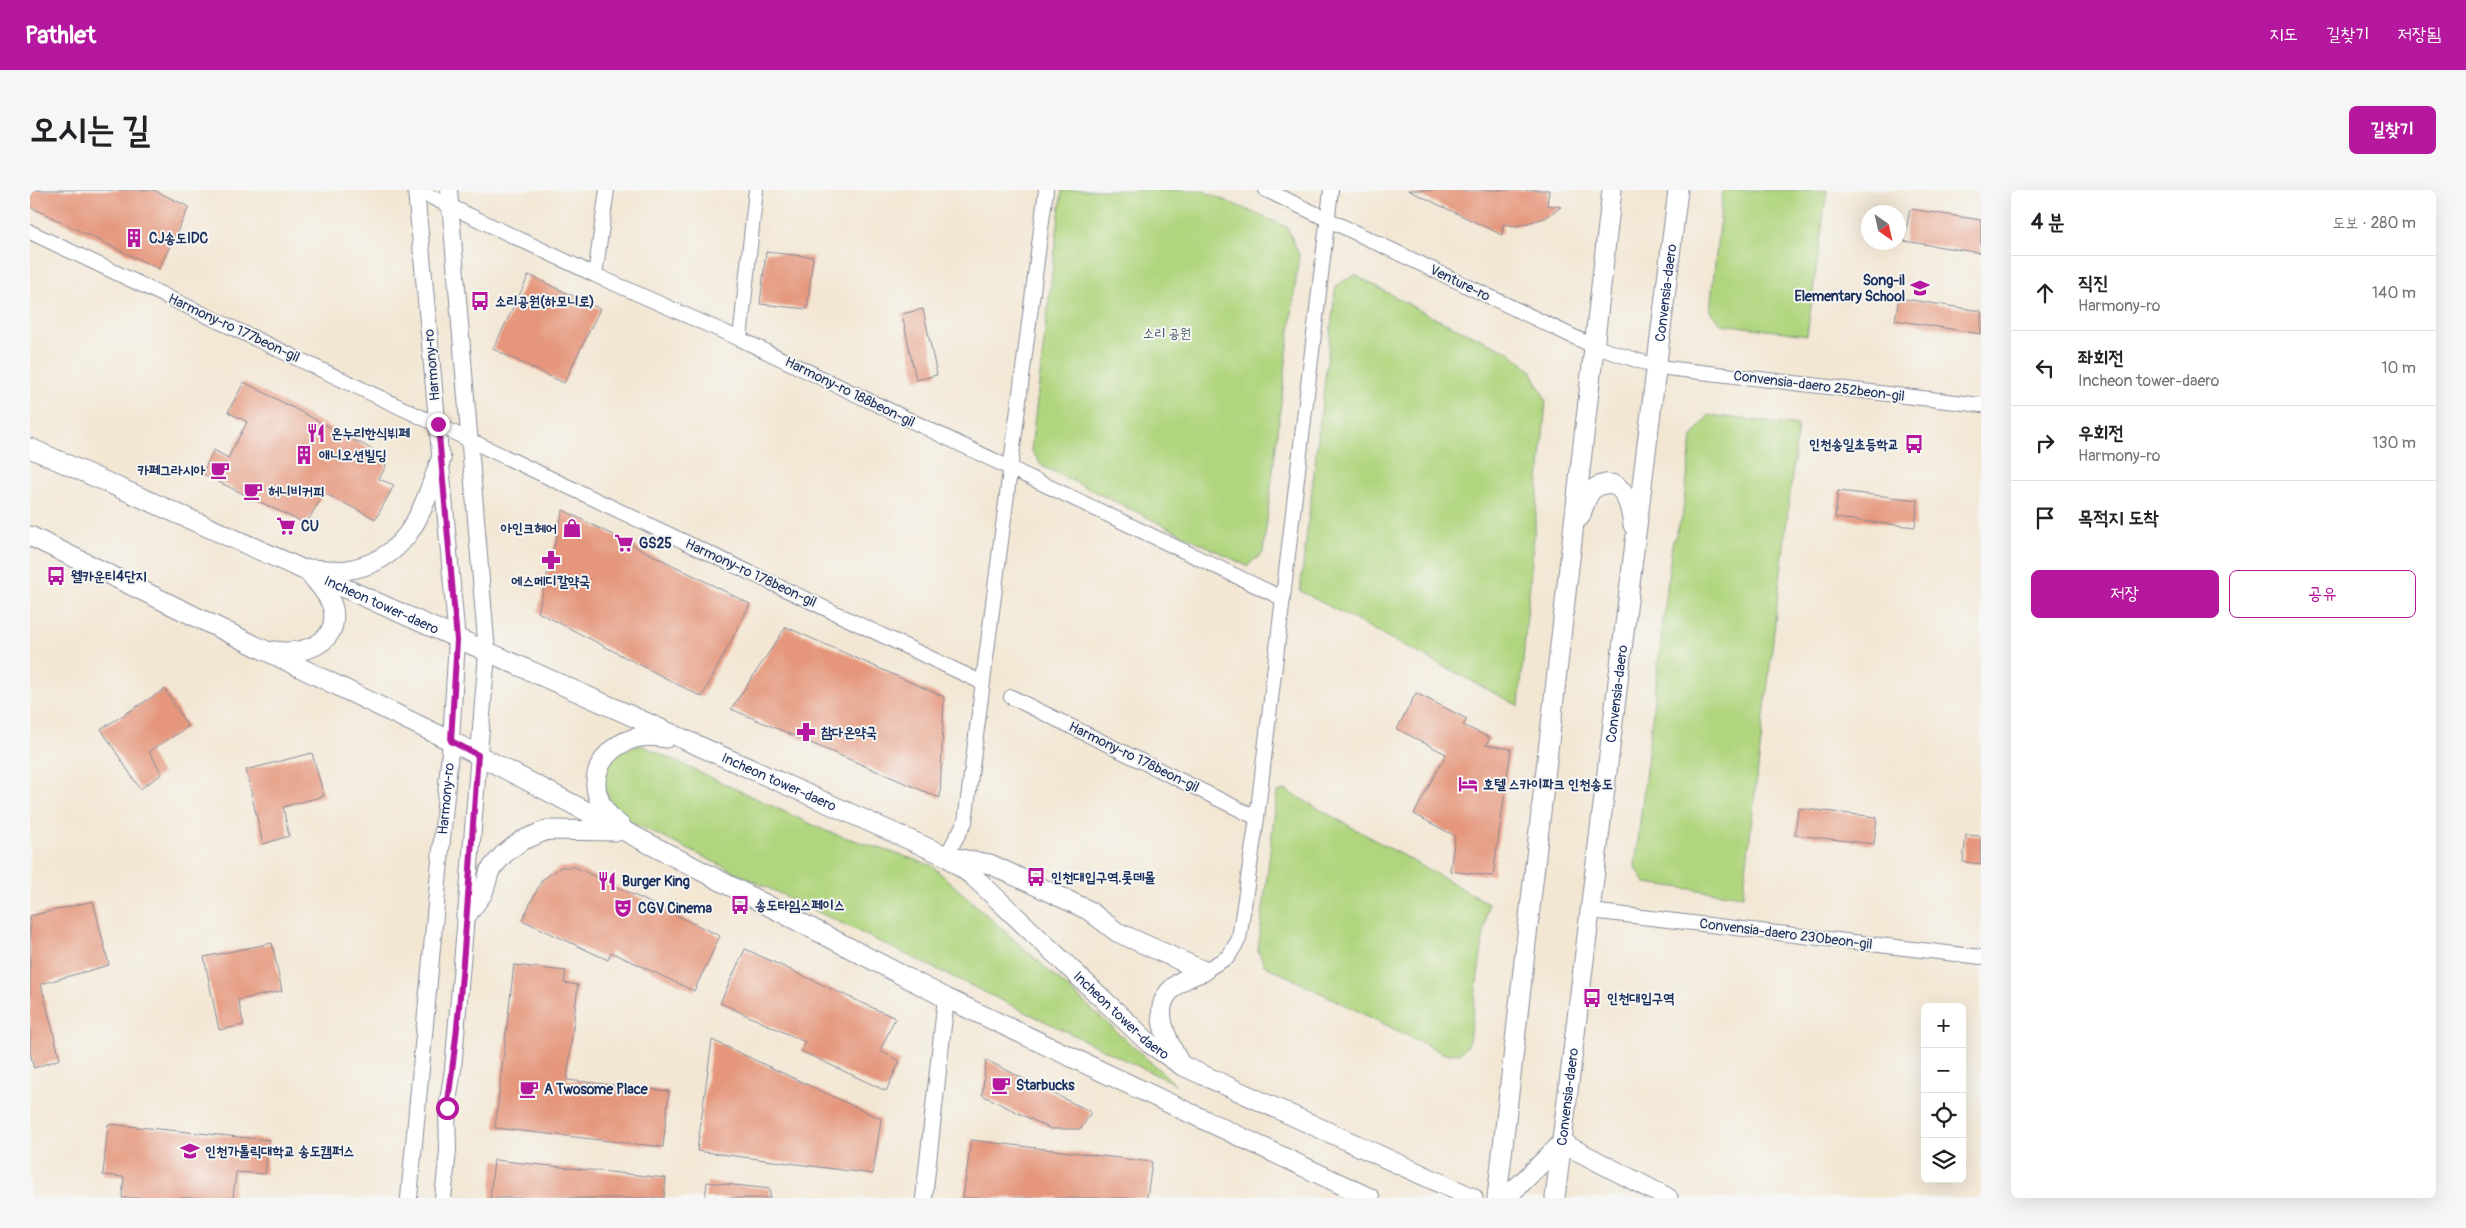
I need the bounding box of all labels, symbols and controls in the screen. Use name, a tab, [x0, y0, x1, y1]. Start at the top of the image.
text: Pathlet	[25, 21, 96, 50]
text: 지도	[2269, 23, 2298, 46]
text: 길찾기	[2326, 23, 2370, 46]
text: 저장됨	[2398, 23, 2441, 46]
button: 길찾기	[2349, 106, 2436, 154]
text: 오시는 길	[30, 108, 150, 152]
north arrow	[1861, 205, 1906, 250]
text: 4 분	[2031, 209, 2065, 236]
text: 도보 · 280 m	[2333, 213, 2416, 233]
building icon: CJ송도IDC	[123, 227, 145, 249]
place label: CJ송도IDC	[149, 230, 209, 247]
street label: Convensia-daero	[1651, 242, 1680, 343]
street label: Venture-ro	[1427, 261, 1494, 305]
text: 직진	[2078, 271, 2109, 295]
place label: Song-il Elementary School	[1794, 272, 1905, 305]
school or university icon: Song-il Elementary School	[1909, 277, 1931, 299]
icon: ahead	[2031, 279, 2059, 307]
text: 140 m	[2372, 283, 2416, 303]
street label: Harmony-ro 177beon-gil	[166, 290, 302, 366]
bus stop icon: 소리공원(하모니로)	[469, 290, 491, 312]
place label: 소리공원(하모니로)	[495, 293, 595, 310]
text: Harmony-ro	[2078, 296, 2160, 316]
park label: 소리 공원	[1143, 325, 1191, 342]
street label: Harmony-ro	[420, 328, 444, 402]
text: 좌회전	[2078, 346, 2124, 370]
street label: Harmony-ro 188beon-gil	[782, 353, 918, 431]
icon: left	[2031, 354, 2059, 382]
text: 10 m	[2381, 358, 2416, 378]
street label: Convensia-daero 252beon-gil	[1732, 367, 1906, 405]
text: Incheon tower-daero	[2078, 371, 2219, 391]
route end	[427, 413, 450, 436]
text: 우회전	[2078, 421, 2124, 445]
restaurant icon: 온누리한식뷔페	[305, 422, 327, 444]
place label: 온누리한식뷔페	[331, 425, 411, 442]
icon: right	[2031, 429, 2059, 457]
bus stop icon: 인천송일초등학교	[1903, 433, 1925, 455]
text: 130 m	[2372, 433, 2416, 453]
place label: 인천송일초등학교	[1809, 436, 1899, 453]
building icon: 애니오션빌딩	[293, 444, 315, 466]
text: Harmony-ro	[2078, 446, 2160, 466]
place label: 애니오션빌딩	[319, 447, 387, 464]
cafe icon: 카페그라시아	[209, 459, 231, 481]
place label: 카페그라시아	[137, 462, 206, 479]
cafe icon: 허니비커피	[242, 480, 264, 502]
place label: 허니비커피	[268, 483, 324, 500]
icon: arrive	[2031, 504, 2059, 532]
text: 목적지 도착	[2078, 506, 2159, 530]
supermarket icon: CU	[275, 515, 297, 537]
shop icon: 아인크헤어	[561, 517, 583, 539]
place label: CU	[301, 518, 319, 535]
place label: 아인크헤어	[501, 520, 557, 537]
supermarket icon: GS25	[613, 532, 635, 554]
place label: GS25	[639, 535, 672, 552]
street label: Harmony-ro 178beon-gil	[683, 535, 819, 611]
pharmacy icon: 에스메디칼약국	[540, 549, 562, 571]
bus stop icon: 웰카운티4단지	[45, 565, 67, 587]
place label: 웰카운티4단지	[71, 568, 147, 585]
button: 저장	[2031, 570, 2219, 618]
button: 공유	[2229, 570, 2416, 618]
street label: Incheon tower-daero	[322, 572, 442, 638]
place label: 에스메디칼약국	[512, 573, 590, 590]
street label: Convensia-daero	[1602, 643, 1631, 744]
street label: Harmony-ro 178beon-gil	[1066, 718, 1202, 796]
pharmacy icon: 참다온약국	[795, 721, 817, 743]
place label: 참다온약국	[821, 724, 877, 741]
street label: Incheon tower-daero	[719, 749, 839, 815]
street label: Harmony-ro	[434, 762, 458, 835]
hotel icon: 호텔 스카이파크 인천송도	[1457, 773, 1479, 795]
place label: 호텔 스카이파크 인천송도	[1483, 776, 1613, 793]
bus stop icon: 인천대입구역.롯데몰	[1025, 866, 1047, 888]
place label: 인천대입구역.롯데몰	[1051, 869, 1155, 886]
restaurant icon: Burger King	[596, 870, 618, 892]
place label: Burger King	[622, 873, 690, 890]
bus stop icon: 송도타임스페이스	[729, 894, 751, 916]
theatre icon: CGV Cinema	[612, 897, 634, 919]
place label: 송도타임스페이스	[755, 897, 845, 914]
place label: CGV Cinema	[638, 900, 712, 917]
street label: Convensia-daero 230beon-gil	[1699, 915, 1873, 953]
street label: Incheon tower-daero	[1070, 967, 1173, 1063]
bus stop icon: 인천대입구역	[1581, 987, 1603, 1009]
place label: 인천대입구역	[1607, 990, 1675, 1007]
map controls	[1921, 1003, 1966, 1183]
button: +	[1921, 1003, 1966, 1048]
street label: Convensia-daero	[1553, 1046, 1582, 1147]
button: −	[1921, 1048, 1966, 1093]
cafe icon: Starbucks	[990, 1074, 1012, 1096]
place label: Starbucks	[1016, 1077, 1075, 1094]
cafe icon: A Twosome Place	[518, 1078, 540, 1100]
place label: A Twosome Place	[544, 1081, 649, 1098]
button: locate	[1921, 1093, 1966, 1138]
route start	[436, 1097, 459, 1120]
button: layers	[1921, 1138, 1966, 1183]
school or university icon: 인천가톨릭대학교 송도캠퍼스	[179, 1140, 201, 1162]
place label: 인천가톨릭대학교 송도캠퍼스	[205, 1143, 355, 1160]

